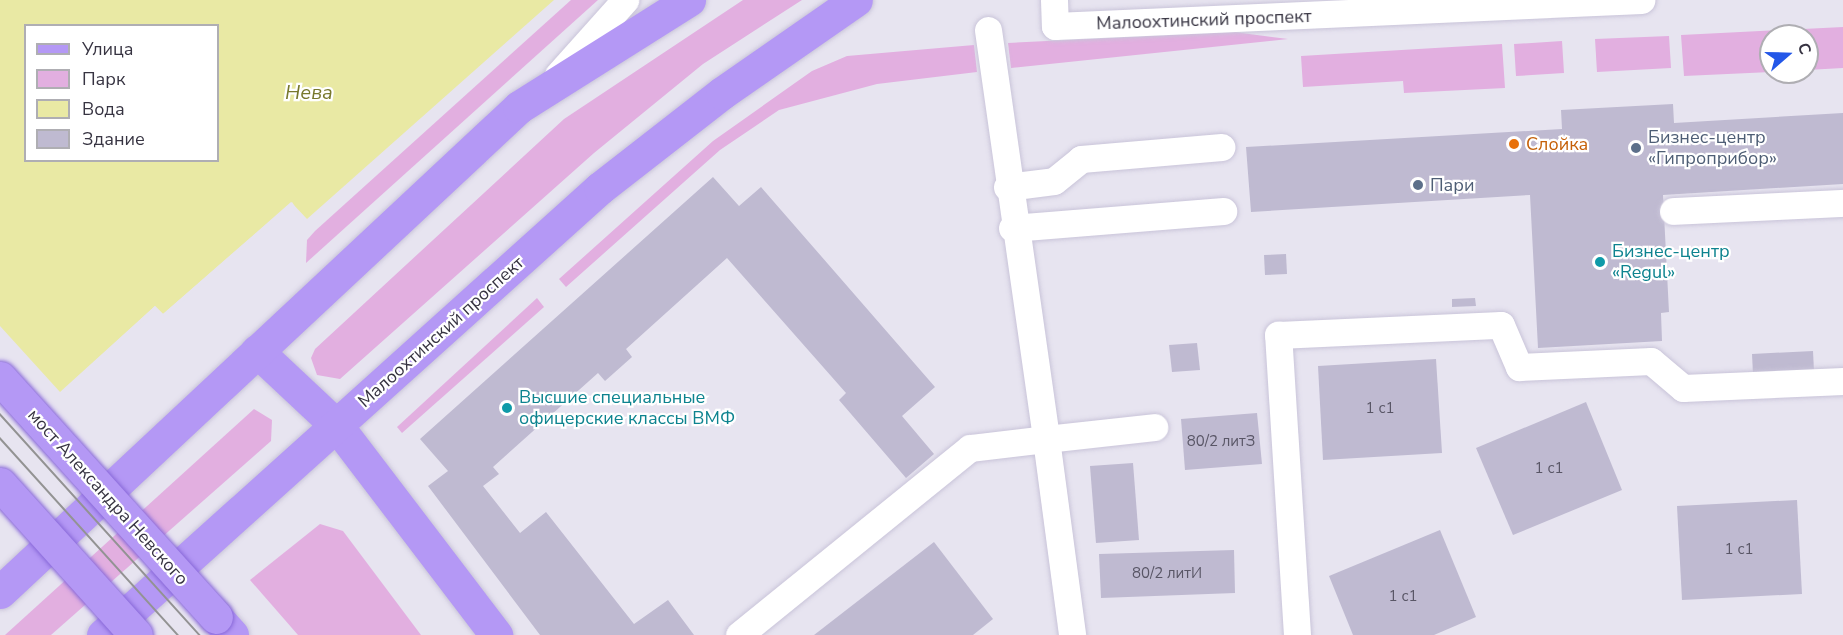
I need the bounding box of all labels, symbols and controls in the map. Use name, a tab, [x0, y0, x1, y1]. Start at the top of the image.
street label: Малоохтинский проспект	[1096, 5, 1312, 35]
legend	[24, 24, 219, 162]
north arrow	[1759, 24, 1819, 84]
text: Улица	[82, 37, 133, 61]
text: С	[1792, 40, 1816, 57]
text: Парк	[82, 67, 125, 91]
water label: Нева	[285, 80, 333, 104]
text: Вода	[82, 97, 125, 121]
text: Здание	[82, 127, 145, 151]
place label: Бизнес-центр «Гипроприбор»	[1648, 127, 1777, 170]
place label: Слойка	[1526, 133, 1588, 155]
marker: Слойка	[1507, 137, 1521, 151]
marker: Бизнес-центр «Гипроприбор»	[1629, 141, 1643, 155]
place label: Пари	[1430, 174, 1474, 196]
marker: Пари	[1411, 178, 1425, 192]
place label: Бизнес-центр «Regul»	[1612, 241, 1730, 284]
street label: Малоохтинский проспект	[354, 252, 528, 412]
marker: Бизнес-центр «Regul»	[1593, 255, 1607, 269]
place label: Высшие специальные офицерские классы ВМФ	[519, 387, 735, 430]
house number: 1 с1	[1366, 400, 1394, 418]
marker: Высшие специальные офицерские классы ВМФ	[500, 401, 514, 415]
street label: мост Александра Невского	[23, 404, 193, 590]
house number: 80/2 литЗ	[1187, 433, 1255, 451]
house number: 1 с1	[1535, 460, 1563, 478]
house number: 1 с1	[1725, 541, 1753, 559]
house number: 80/2 литИ	[1132, 565, 1202, 583]
house number: 1 с1	[1389, 588, 1417, 606]

